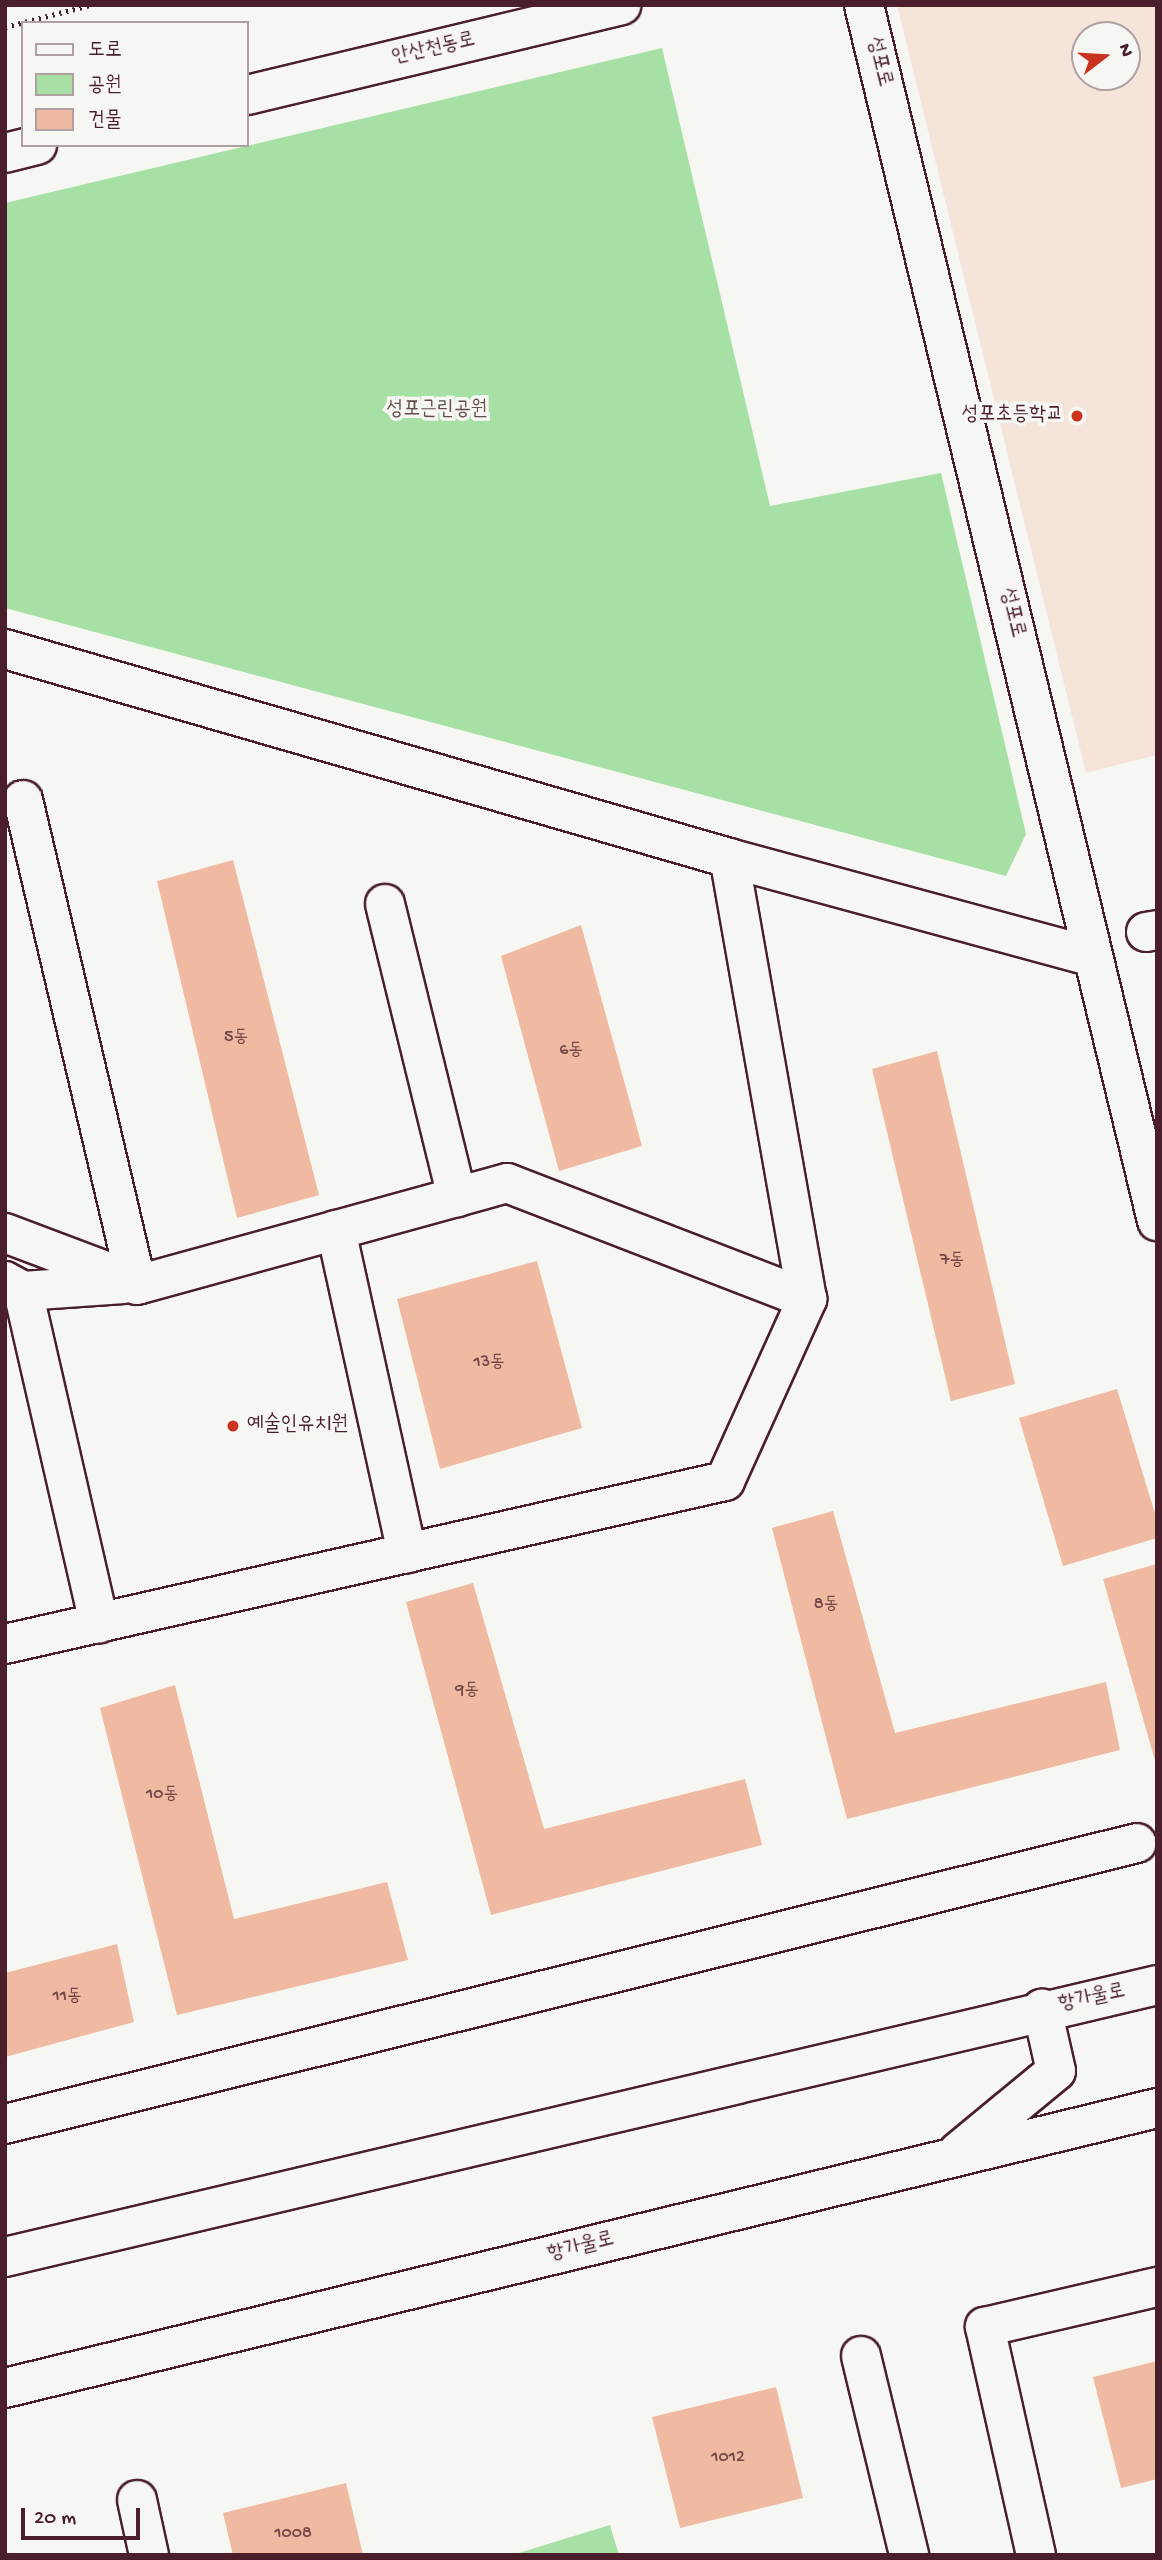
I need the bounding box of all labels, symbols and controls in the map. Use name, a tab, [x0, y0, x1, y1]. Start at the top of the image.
legend	[21, 21, 248, 147]
north arrow	[1071, 21, 1141, 91]
street label: 안산천동로	[390, 28, 478, 72]
street label: 성포로	[860, 34, 896, 90]
text: 도로	[88, 39, 122, 64]
text: N	[1112, 41, 1137, 60]
text: 공원	[88, 74, 122, 99]
text: 건물	[88, 109, 122, 134]
park label: 성포근린공원	[386, 398, 488, 424]
place label: 성포초등학교	[962, 403, 1063, 429]
marker: 성포초등학교	[1069, 408, 1085, 424]
street label: 성포로	[993, 585, 1029, 641]
house number: 5동	[224, 1027, 248, 1049]
house number: 6동	[559, 1040, 583, 1062]
house number: 7동	[940, 1250, 964, 1272]
house number: 13동	[473, 1352, 505, 1374]
place label: 예술인유치원	[247, 1413, 348, 1439]
marker: 예술인유치원	[225, 1418, 241, 1434]
house number: 8동	[814, 1594, 838, 1616]
house number: 9동	[455, 1680, 479, 1702]
house number: 10동	[146, 1784, 178, 1806]
street label: 항가울로	[1056, 1980, 1128, 2018]
house number: 11동	[52, 1986, 82, 2008]
street label: 항가울로	[545, 2228, 617, 2268]
house number: 1012	[711, 2447, 745, 2469]
scale bar	[24, 2494, 144, 2538]
text: 20 m	[34, 2507, 76, 2532]
house number: 1008	[274, 2523, 312, 2545]

